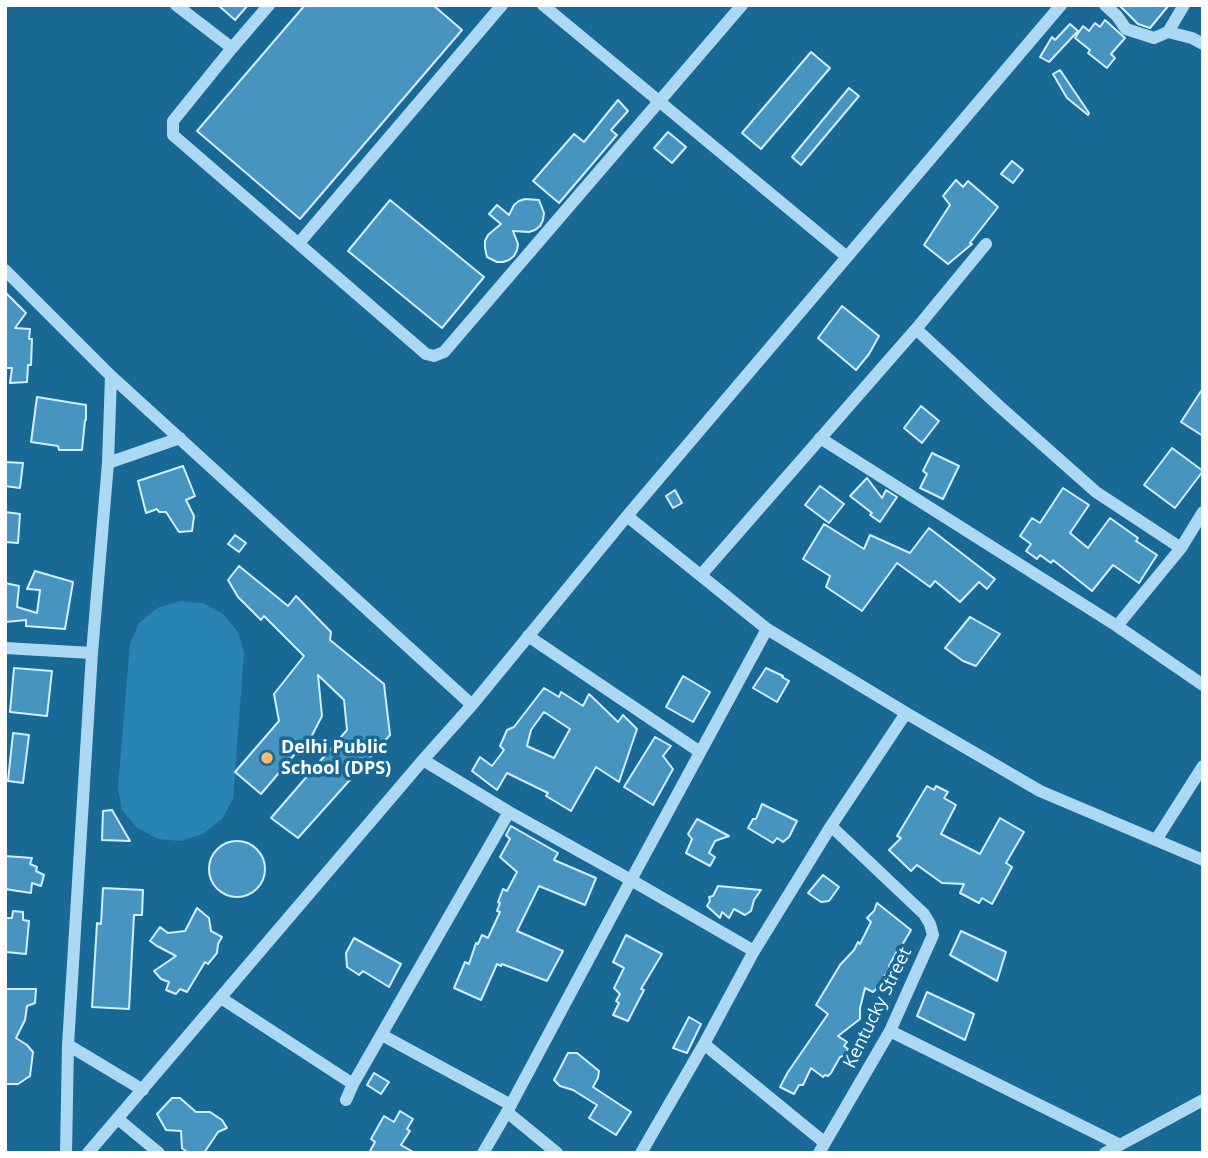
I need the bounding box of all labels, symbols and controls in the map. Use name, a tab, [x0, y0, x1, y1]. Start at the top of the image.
place label: Delhi Public School (DPS)	[281, 737, 391, 780]
marker: Delhi Public School (DPS)	[259, 750, 275, 766]
street label: Kentucky Street	[839, 944, 917, 1072]

